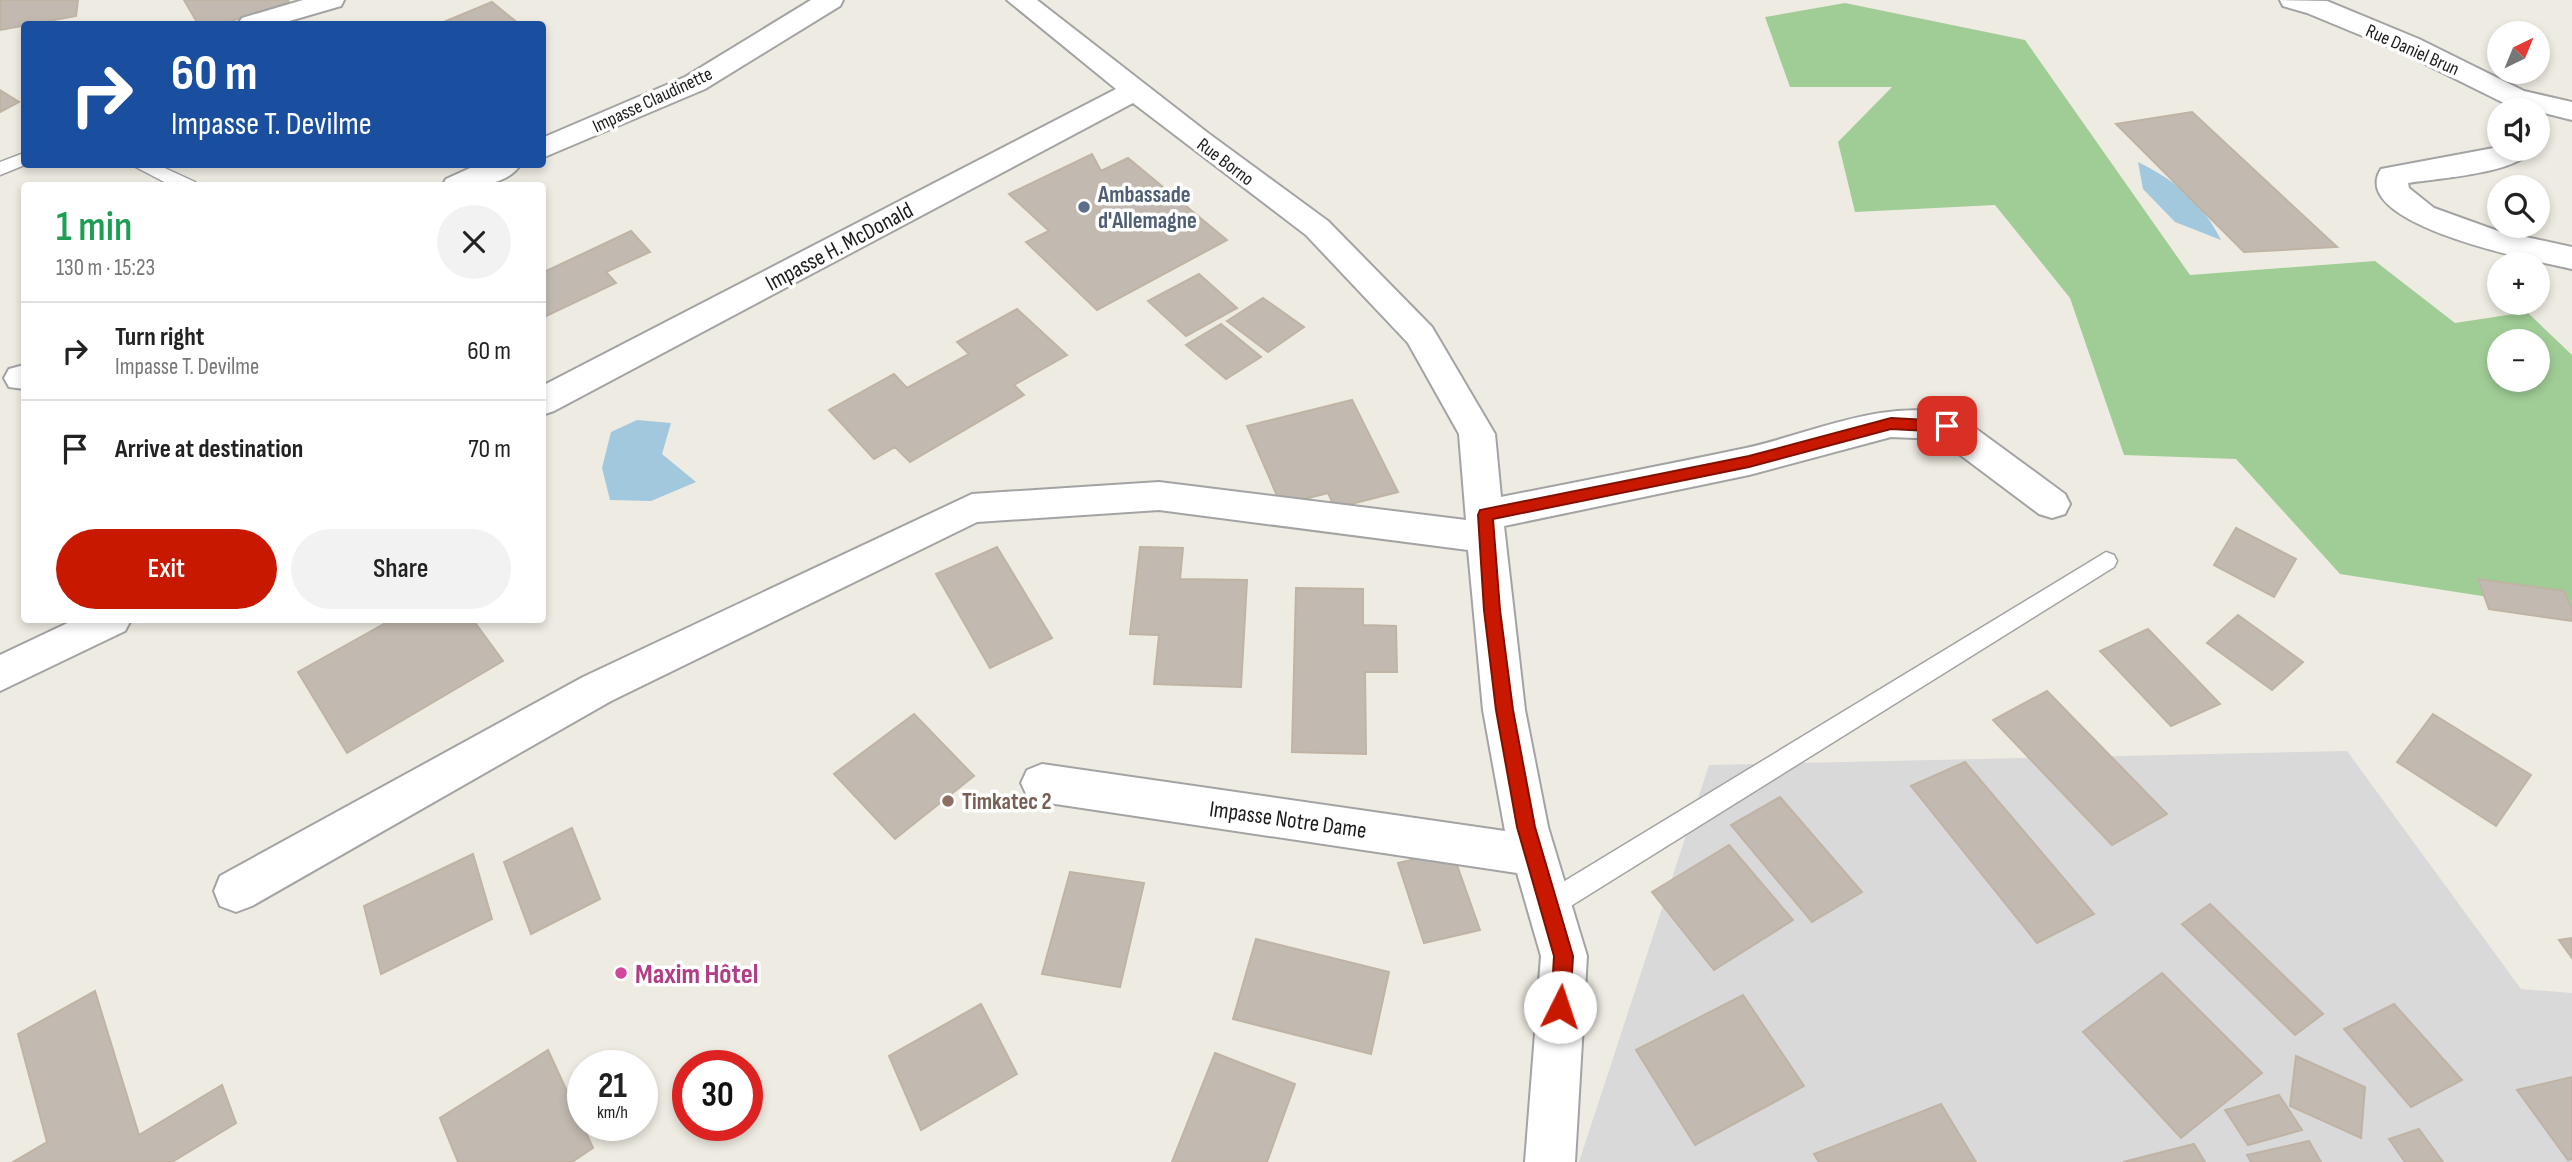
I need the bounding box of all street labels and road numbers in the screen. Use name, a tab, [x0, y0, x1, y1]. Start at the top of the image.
street label: Rue Daniel Brun	[2362, 20, 2463, 81]
street label: Impasse Claudinette	[589, 63, 716, 138]
street label: Rue Borno	[1192, 133, 1258, 191]
street label: Impasse H. McDonald	[761, 196, 918, 297]
street label: Impasse Notre Dame	[1207, 795, 1368, 845]

